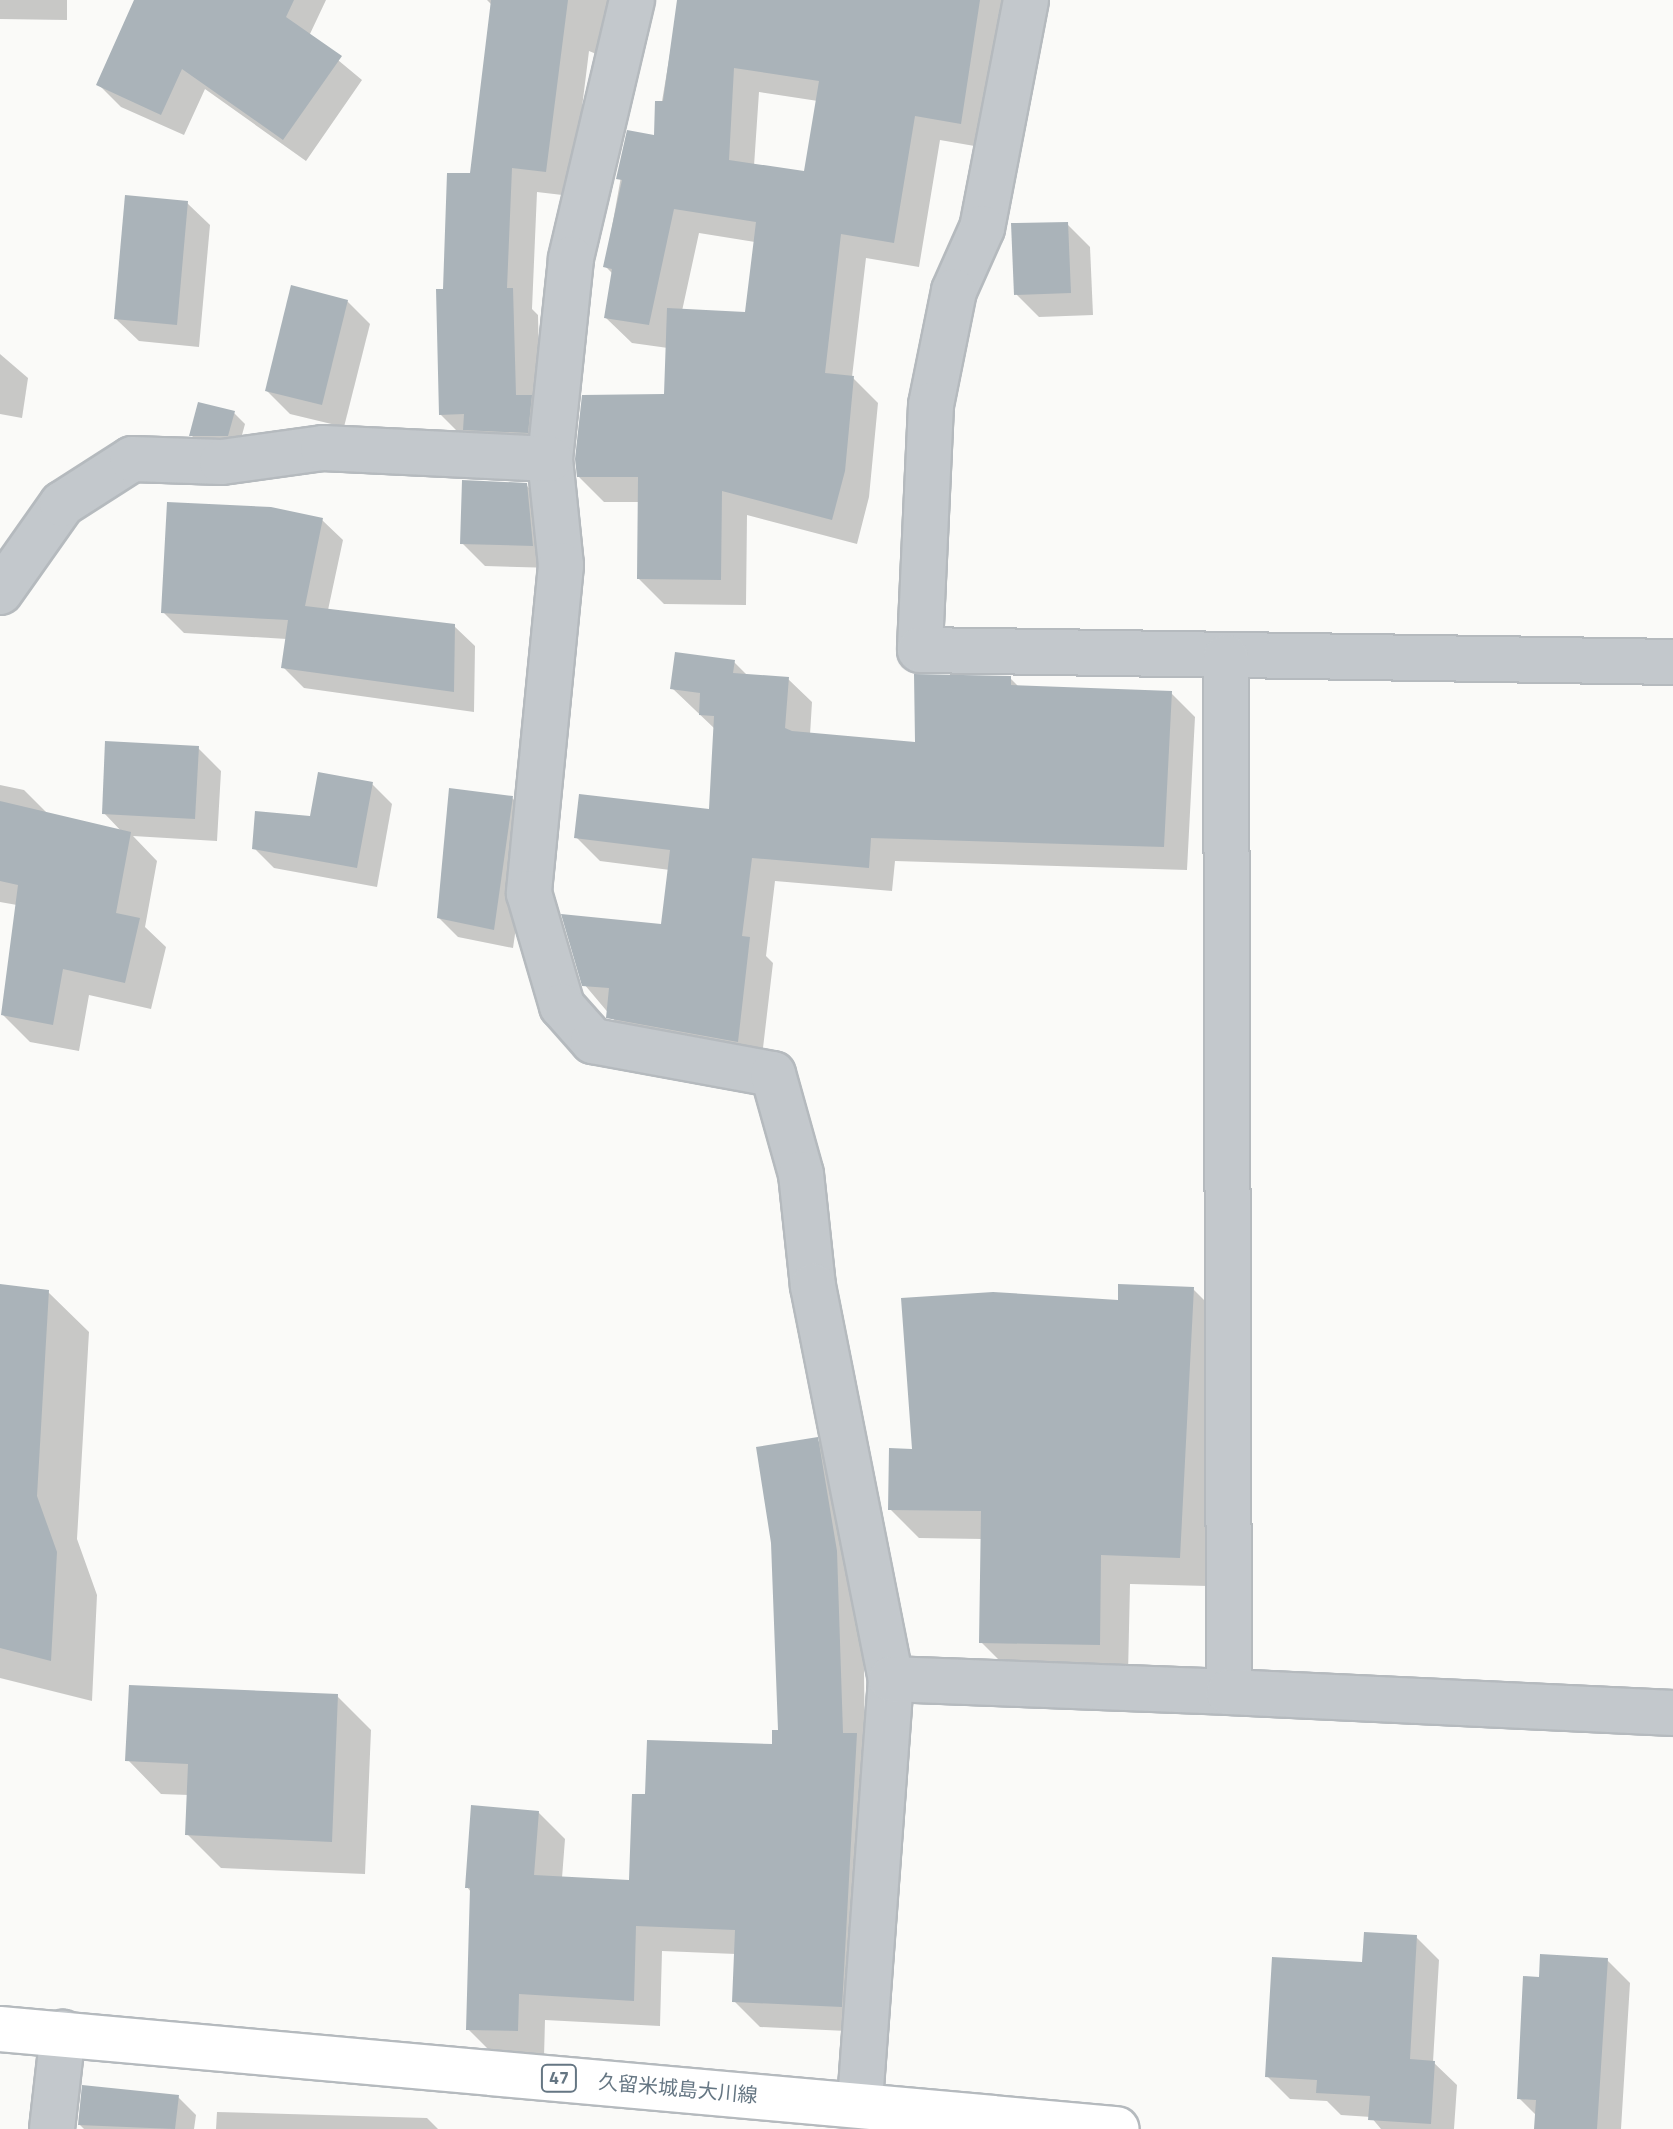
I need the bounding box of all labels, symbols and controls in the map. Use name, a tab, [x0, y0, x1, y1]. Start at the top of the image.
road number: 47	[539, 2064, 579, 2092]
street label: 久留米城島大川線	[597, 2069, 759, 2107]

